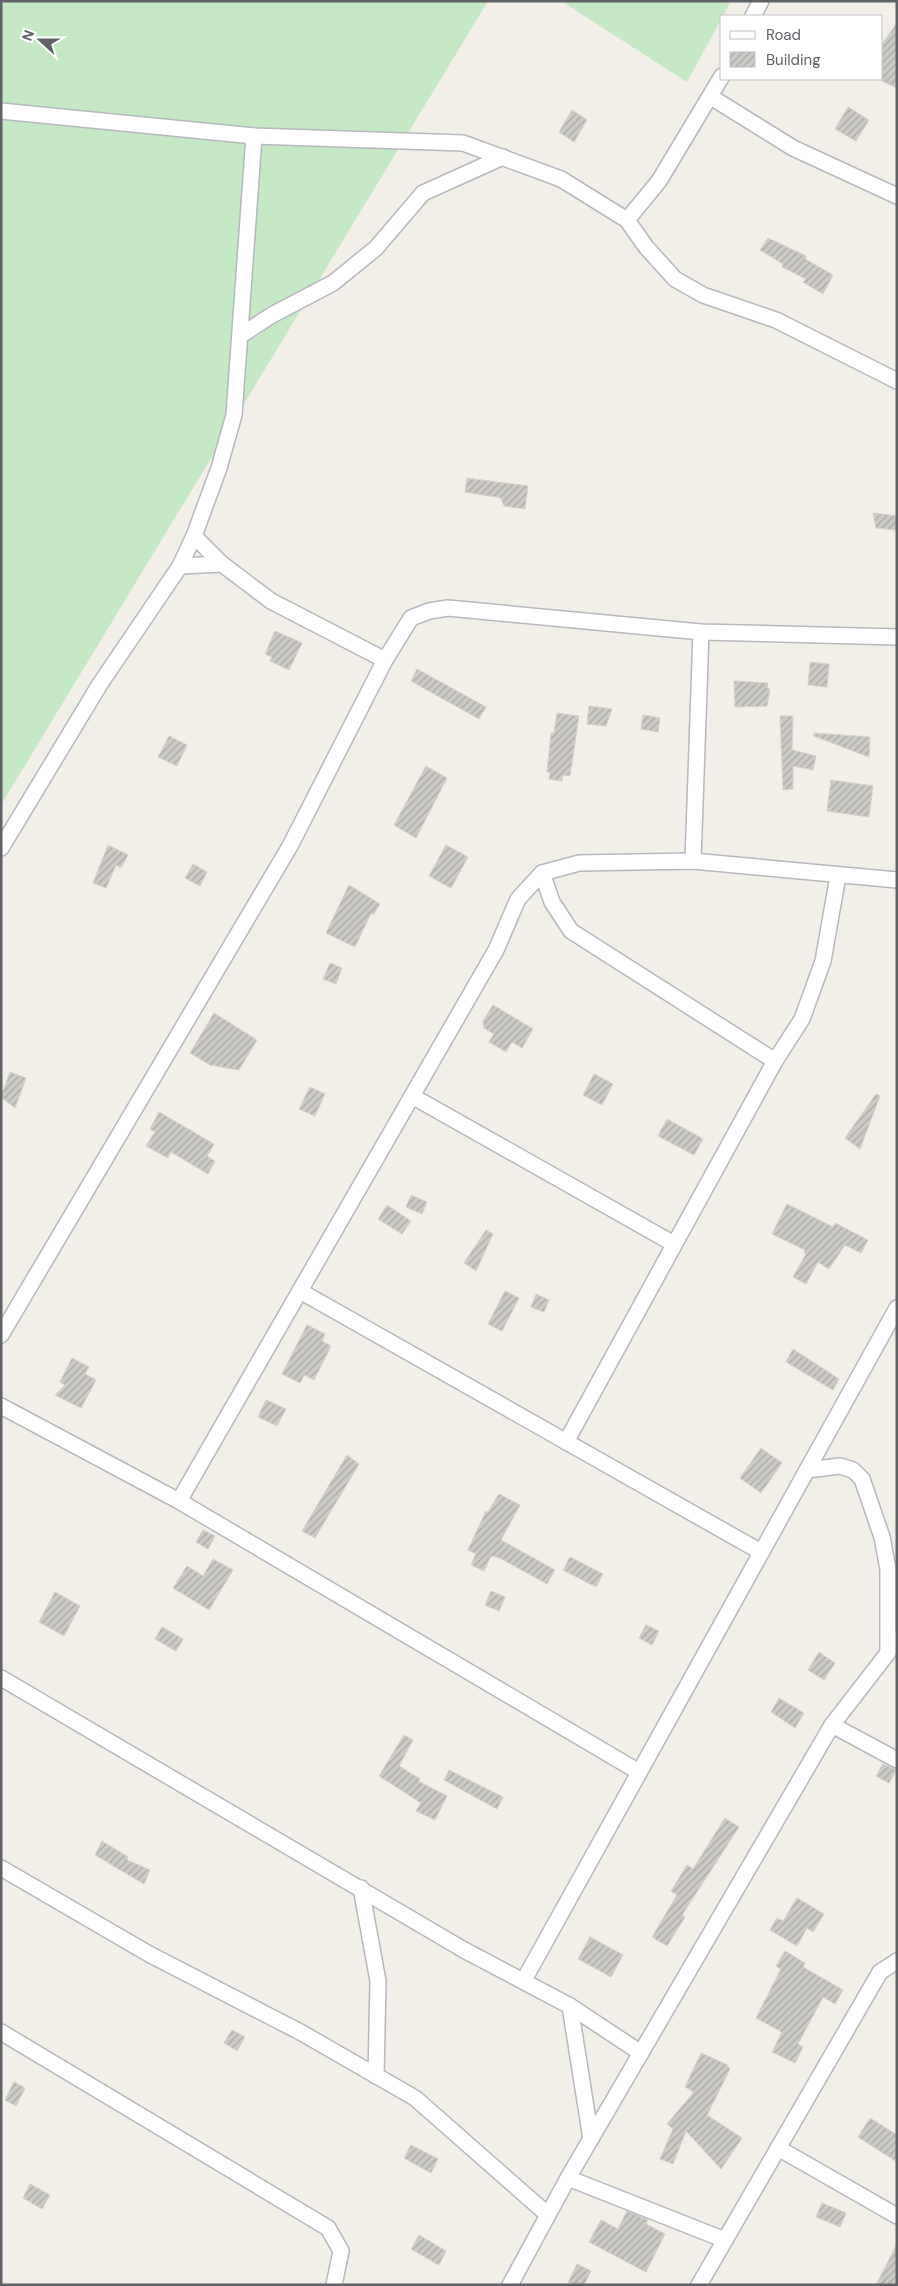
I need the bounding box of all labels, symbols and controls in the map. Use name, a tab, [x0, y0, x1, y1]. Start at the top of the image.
north arrow	[15, 15, 65, 65]
legend	[720, 15, 883, 80]
text: Road	[766, 25, 801, 45]
text: N	[18, 27, 38, 43]
text: Building	[766, 50, 821, 70]

